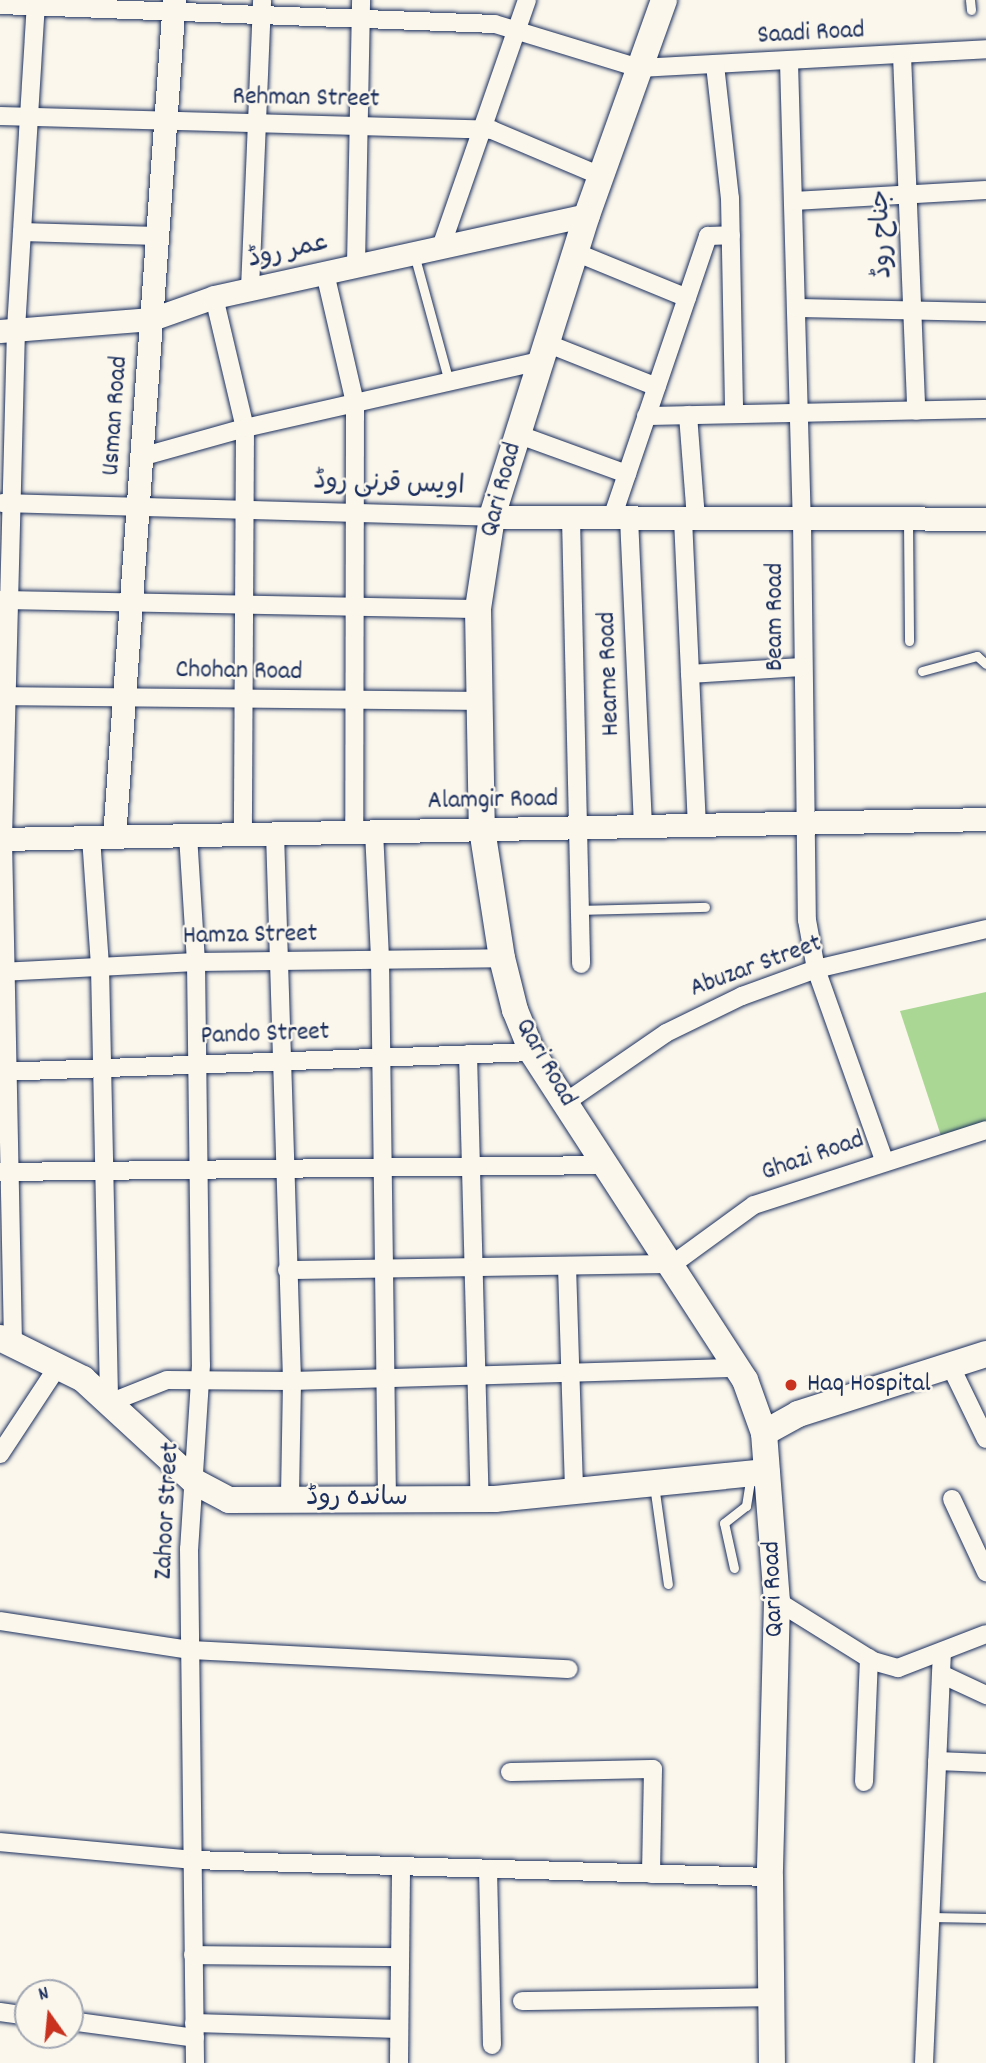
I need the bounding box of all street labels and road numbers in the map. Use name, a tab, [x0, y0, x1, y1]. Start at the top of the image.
street label: Saadi Road	[757, 16, 865, 52]
street label: Rehman Street	[232, 82, 380, 116]
street label: جناح روڈ	[866, 189, 900, 279]
street label: عمر روڈ	[245, 228, 331, 276]
street label: Usman Road	[96, 355, 136, 477]
street label: Qari Road	[474, 439, 530, 541]
street label: اویس قرنی روڈ	[313, 467, 465, 503]
street label: Beam Road	[760, 563, 792, 671]
street label: Hearne Road	[592, 611, 628, 737]
street label: Chohan Road	[175, 655, 303, 689]
street label: Alamgir Road	[427, 784, 559, 818]
street label: Hamza Street	[182, 919, 318, 953]
street label: Abuzar Street	[686, 929, 826, 1005]
street label: Qari Road	[507, 1013, 583, 1113]
street label: Pando Street	[200, 1017, 330, 1053]
street label: Ghazi Road	[758, 1125, 868, 1189]
street label: Zahoor Street	[149, 1442, 187, 1580]
street label: ساندہ روڈ	[306, 1483, 408, 1515]
street label: Qari Road	[757, 1540, 791, 1638]

